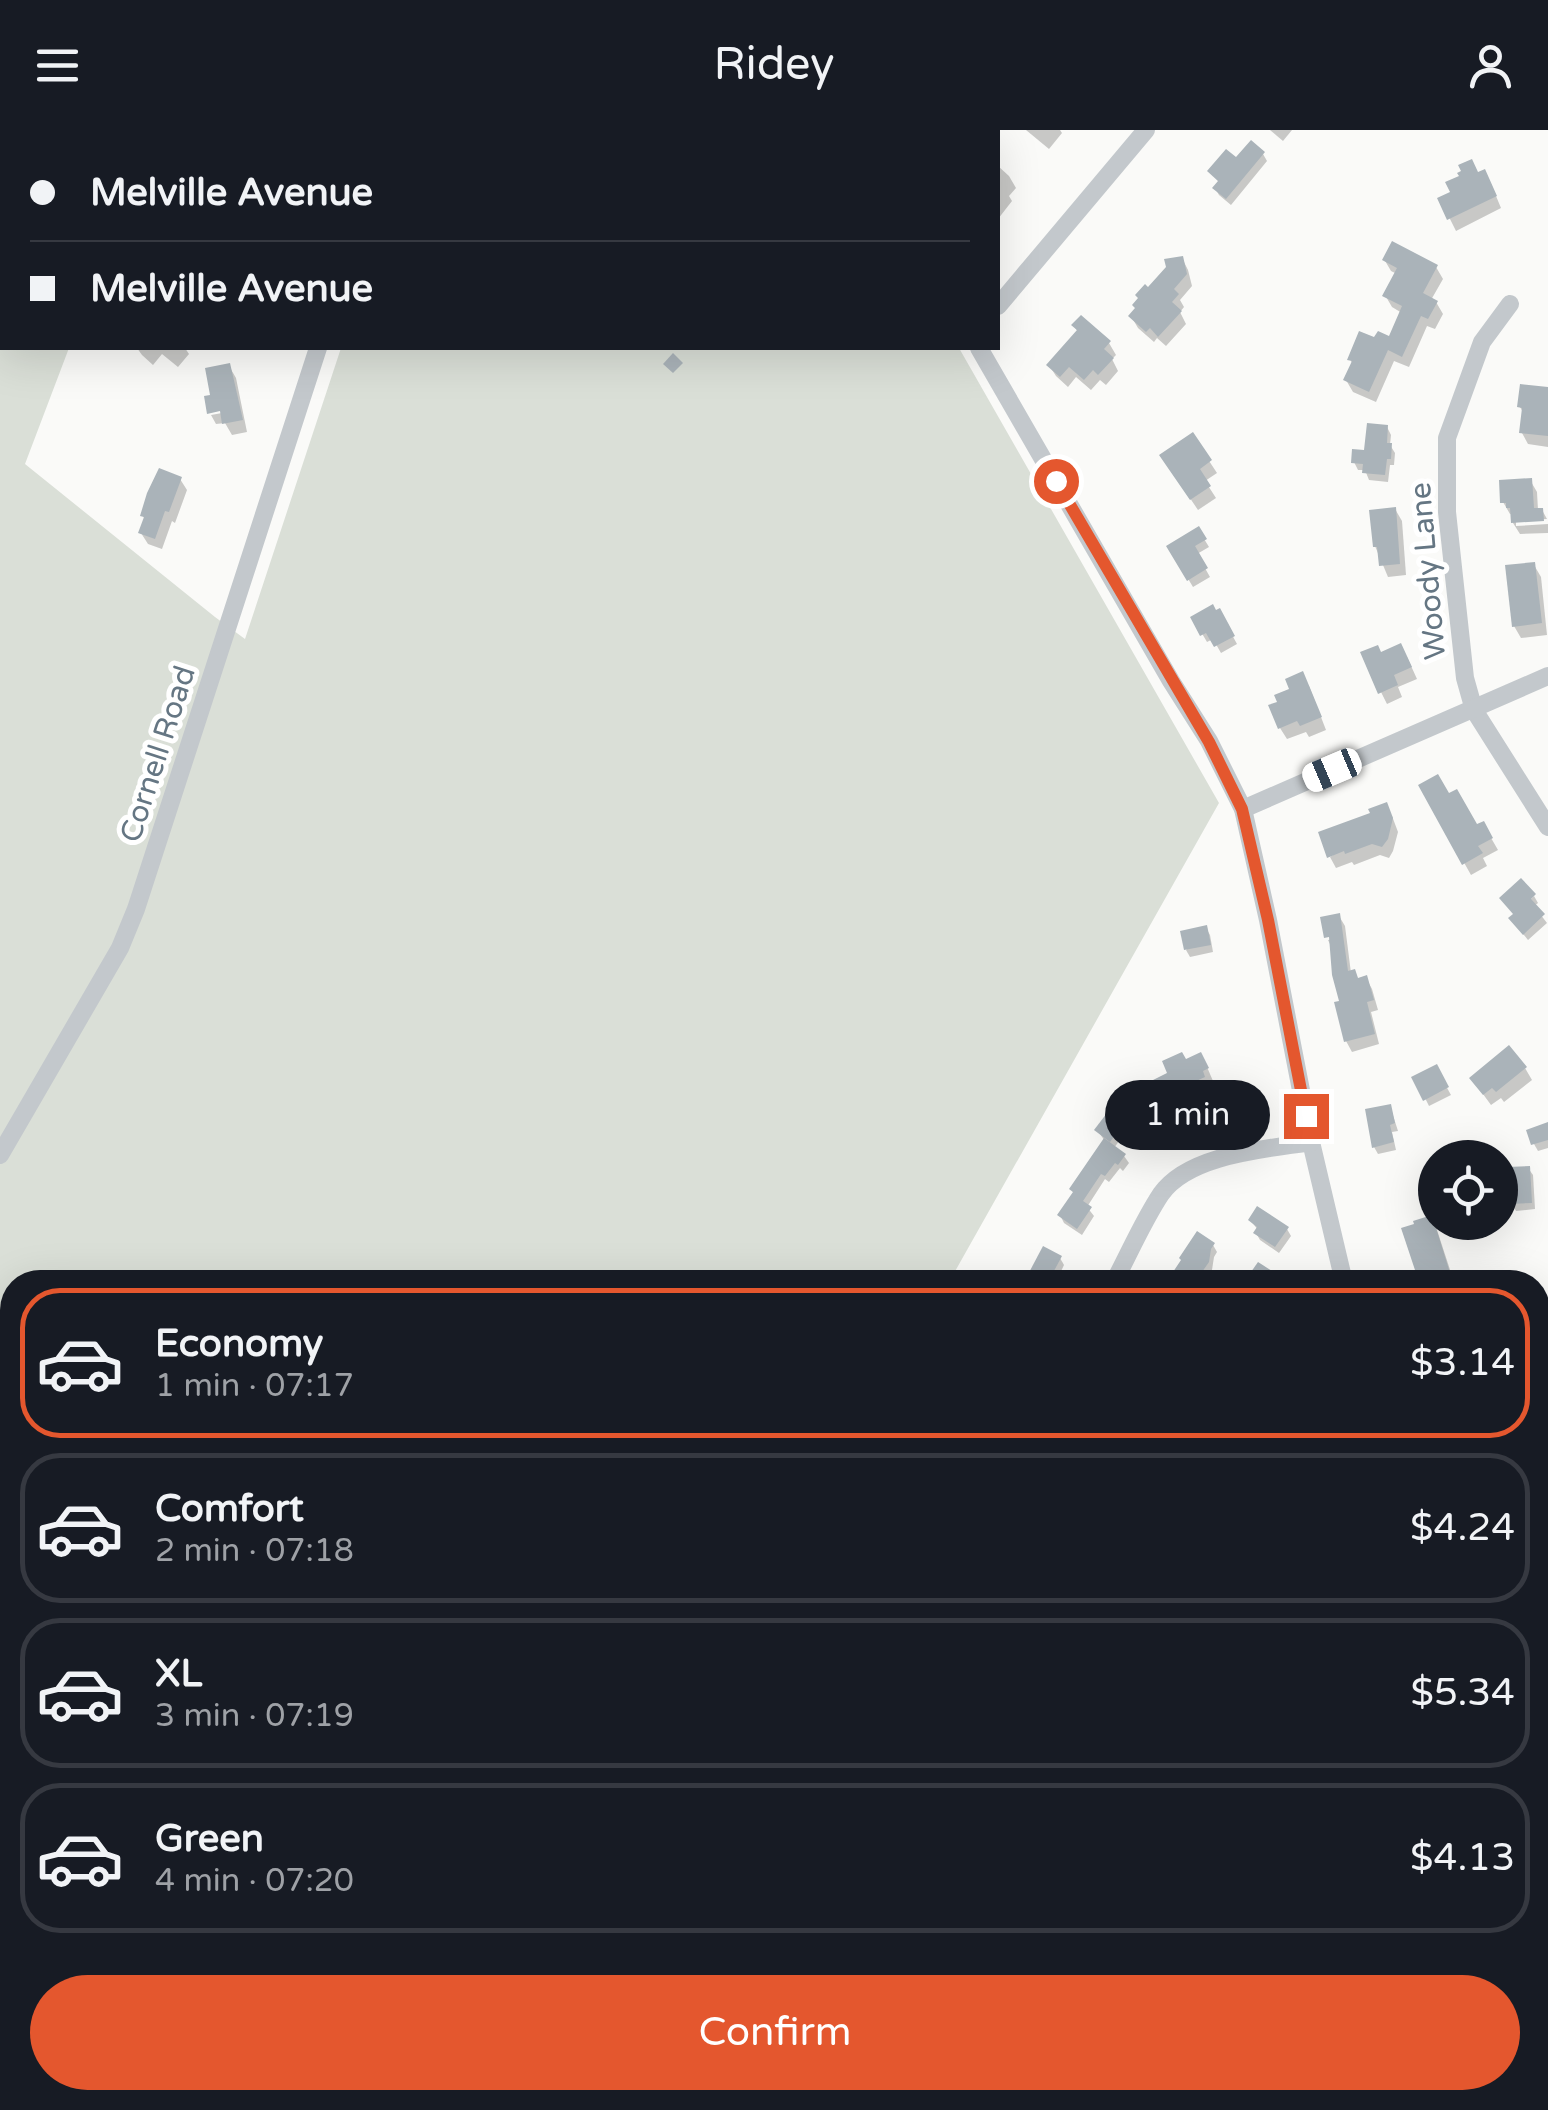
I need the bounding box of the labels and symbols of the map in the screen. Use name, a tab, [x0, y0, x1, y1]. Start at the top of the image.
route start	[1034, 459, 1079, 504]
street label: Woody Lane	[1402, 481, 1454, 661]
street label: Cornell Road	[112, 661, 204, 847]
car	[1299, 744, 1365, 796]
callout: 1 min	[1106, 1081, 1271, 1151]
route end	[1284, 1094, 1329, 1139]

